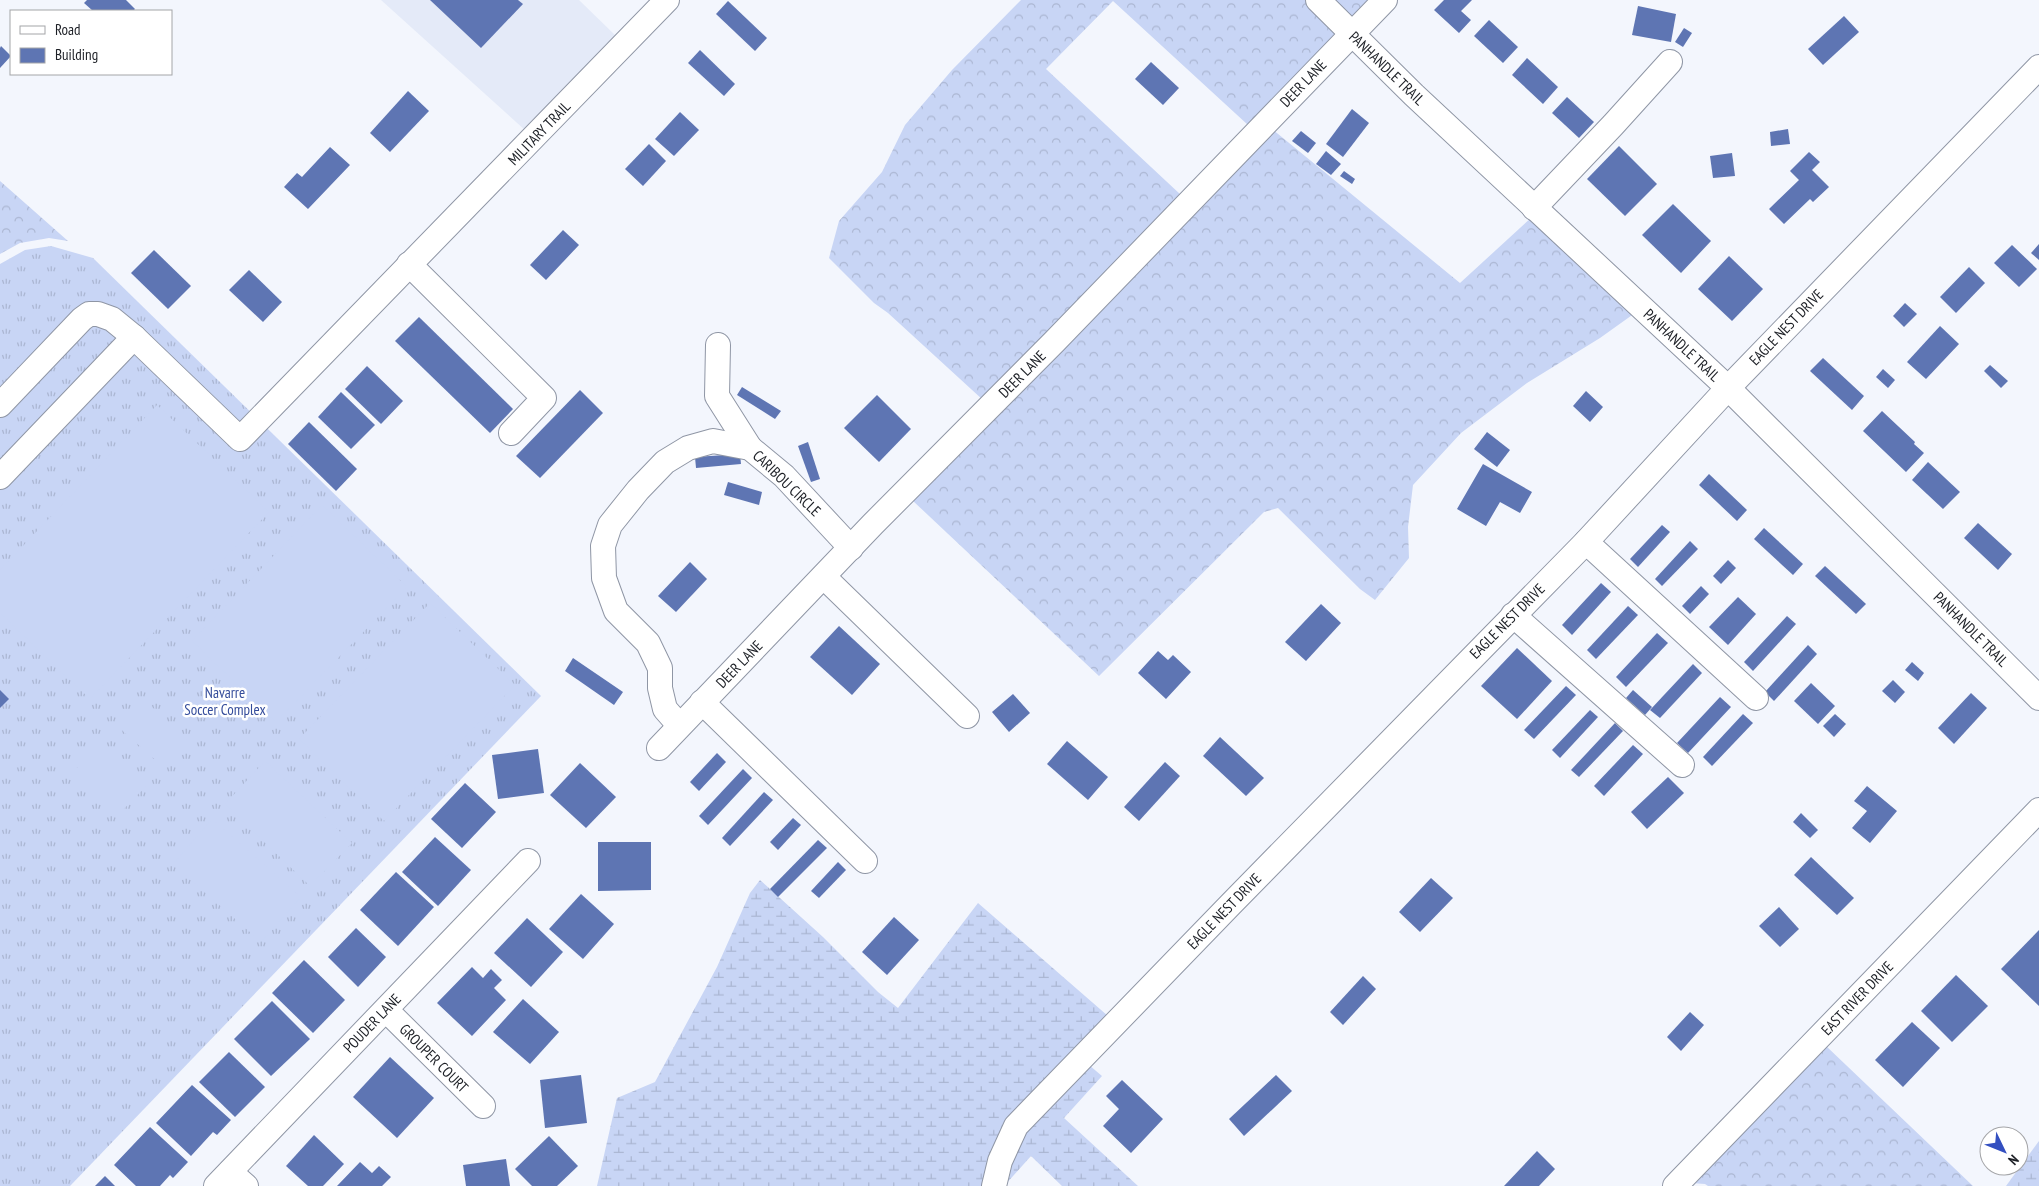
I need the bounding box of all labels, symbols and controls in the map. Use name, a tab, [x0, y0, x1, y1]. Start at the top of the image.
legend	[10, 10, 172, 75]
text: Road	[55, 20, 81, 39]
street label: PANHANDLE TRAIL	[1345, 27, 1429, 109]
text: Building	[55, 45, 98, 64]
street label: DEER LANE	[1276, 55, 1330, 111]
street label: MILITARY TRAIL	[504, 96, 575, 169]
street label: EAGLE NEST DRIVE	[1745, 285, 1827, 369]
street label: PANHANDLE TRAIL	[1640, 305, 1725, 386]
street label: DEER LANE	[994, 346, 1050, 402]
street label: CARIBOU CIRCLE	[749, 446, 825, 520]
street label: EAGLE NEST DRIVE	[1465, 579, 1549, 663]
street label: PANHANDLE TRAIL	[1930, 588, 2013, 671]
street label: DEER LANE	[712, 636, 766, 692]
park label: Navarre Soccer Complex	[184, 683, 266, 719]
street label: EAGLE NEST DRIVE	[1183, 869, 1265, 953]
street label: EAST RIVER DRIVE	[1817, 957, 1897, 1039]
street label: POUDER LANE	[339, 989, 405, 1057]
street label: GROUPER COURT	[396, 1020, 473, 1097]
north arrow	[1979, 1126, 2029, 1176]
text: N	[2004, 1151, 2023, 1169]

